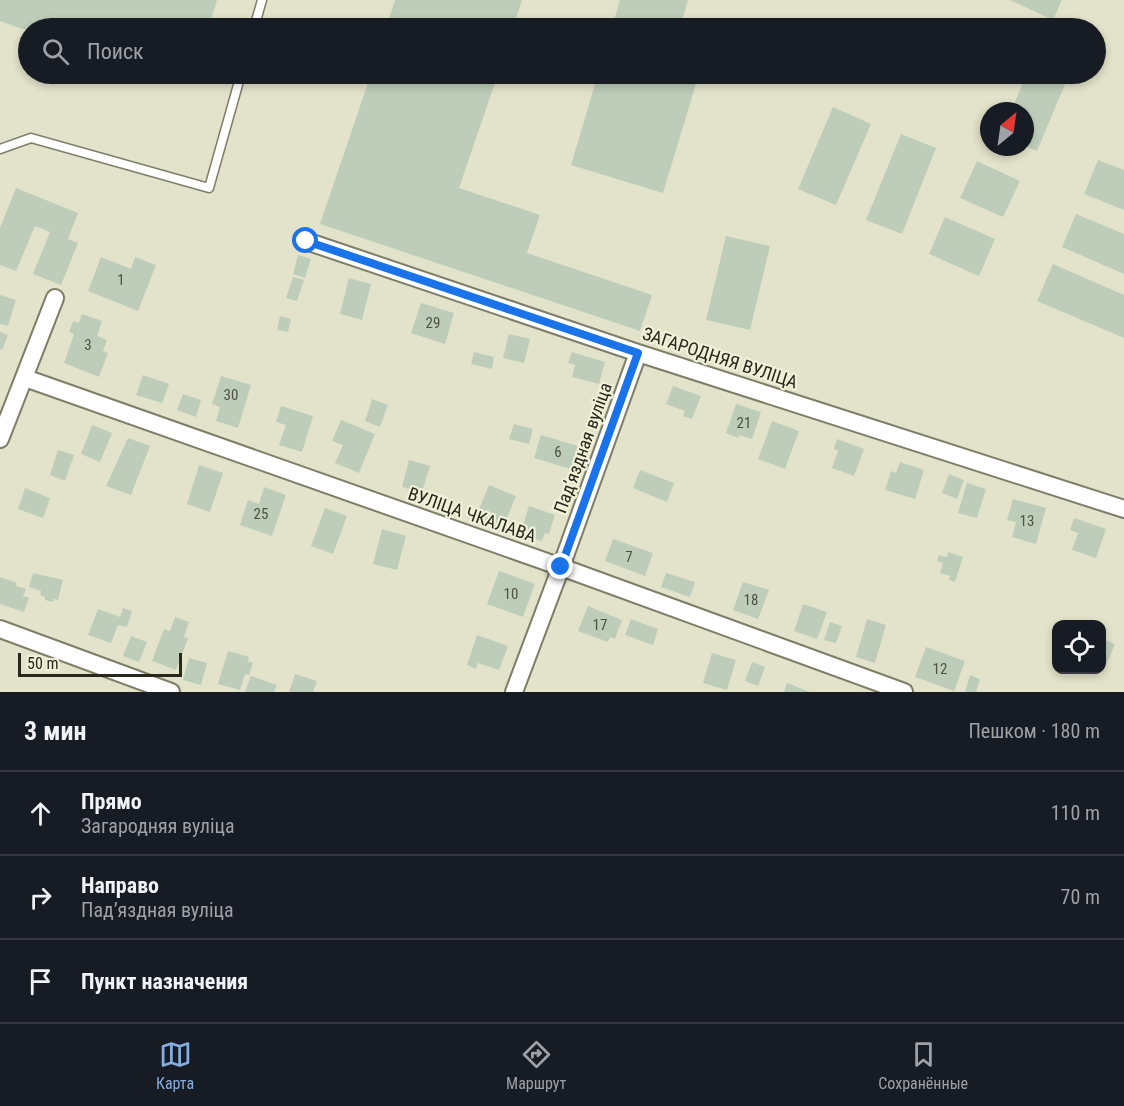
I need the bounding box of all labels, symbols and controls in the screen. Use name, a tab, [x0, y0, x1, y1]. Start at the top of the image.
search box	[18, 18, 1106, 84]
icon: search	[39, 35, 72, 68]
text: Поиск	[87, 39, 144, 64]
north arrow	[980, 102, 1034, 156]
route start	[292, 227, 318, 253]
house number: 1	[117, 271, 125, 289]
house number: 29	[426, 314, 440, 332]
street label: ЗАГАРОДНЯЯ ВУЛІЦА	[640, 323, 801, 393]
house number: 3	[84, 336, 92, 354]
street label: Падʼяздная вуліца	[549, 380, 616, 516]
house number: 30	[224, 386, 238, 404]
house number: 21	[737, 414, 751, 432]
house number: 6	[554, 443, 562, 461]
street label: ВУЛІЦА ЧКАЛАВА	[405, 483, 540, 546]
house number: 25	[254, 505, 268, 523]
house number: 13	[1020, 512, 1034, 530]
house number: 7	[625, 548, 633, 566]
route end	[547, 553, 573, 579]
house number: 10	[504, 585, 518, 603]
house number: 18	[744, 591, 758, 609]
house number: 17	[593, 616, 607, 634]
map controls	[1052, 620, 1106, 674]
button: locate	[1052, 620, 1106, 674]
scale bar	[18, 650, 182, 678]
text: 50 m	[27, 654, 59, 673]
house number: 12	[933, 660, 947, 678]
text: 3 мин	[24, 716, 86, 746]
text: Пешком · 180 m	[968, 719, 1100, 743]
text: Прямо	[81, 789, 142, 814]
icon: ahead	[24, 797, 57, 830]
text: 110 m	[1051, 801, 1100, 825]
text: Загародняя вуліца	[81, 814, 235, 838]
text: Направо	[81, 873, 159, 898]
icon: right	[24, 881, 57, 914]
text: 70 m	[1061, 885, 1100, 909]
text: Падʼяздная вуліца	[81, 898, 234, 922]
icon: arrive	[24, 965, 57, 998]
text: Пункт назначения	[81, 969, 248, 994]
tab: Карта	[156, 1038, 194, 1093]
tab: Маршрут	[506, 1038, 566, 1093]
tab: Сохранённые	[878, 1038, 968, 1093]

